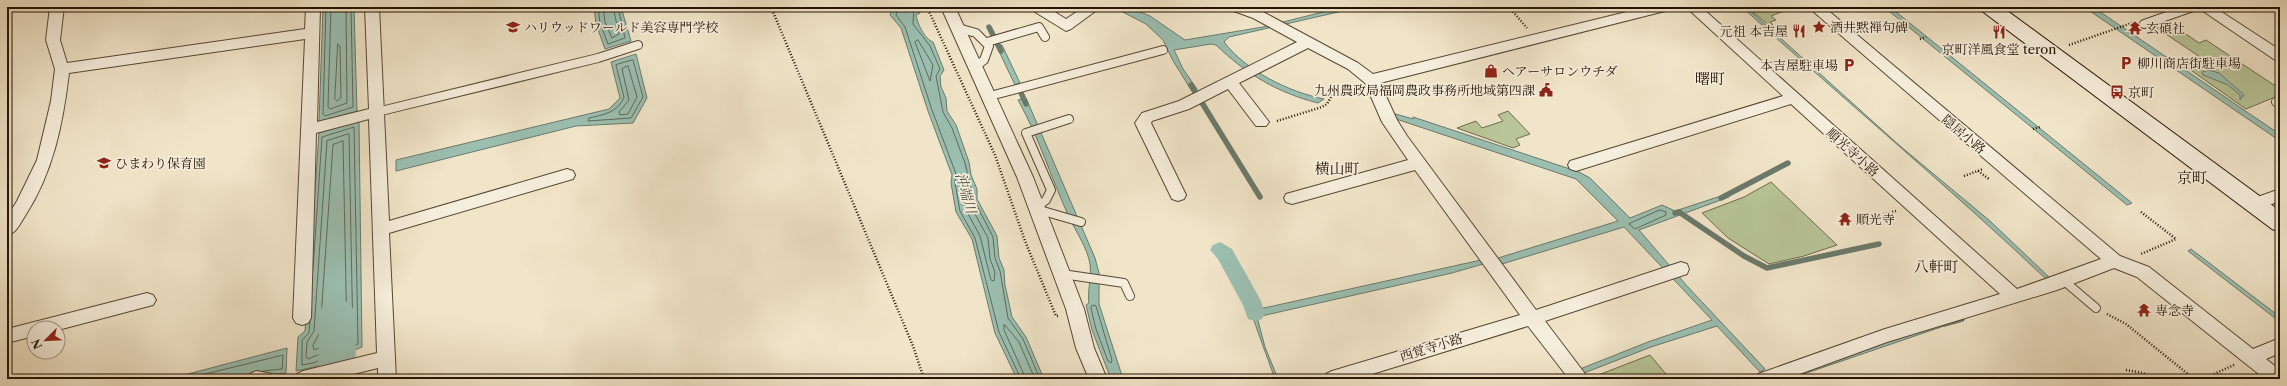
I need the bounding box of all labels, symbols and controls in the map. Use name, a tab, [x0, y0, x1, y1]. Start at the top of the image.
school or university icon: ハリウッドワールド美容専門学校	[505, 19, 521, 35]
place label: ハリウッドワールド美容専門学校	[524, 19, 718, 35]
place icon: 酒井黙禅句碑	[1811, 19, 1827, 35]
place label: 酒井黙禅句碑	[1830, 19, 1908, 35]
temple icon: 玄碩社	[2127, 20, 2143, 36]
place label: 玄碩社	[2146, 20, 2185, 36]
place label: 元祖 本吉屋	[1720, 23, 1788, 39]
restaurant icon: 元祖 本吉屋	[1791, 23, 1807, 39]
restaurant icon: 京町洋風食堂 teron	[1991, 24, 2007, 40]
place label: 京町洋風食堂 teron	[1942, 41, 2056, 57]
parking icon: 柳川商店街駐車場	[2118, 55, 2134, 71]
place label: 柳川商店街駐車場	[2137, 55, 2241, 71]
place label: 本吉屋駐車場	[1760, 57, 1838, 73]
parking icon: 本吉屋駐車場	[1841, 57, 1857, 73]
shop icon: ヘアーサロンウチダ	[1483, 63, 1499, 79]
place label: ヘアーサロンウチダ	[1502, 63, 1618, 79]
district label: 曙町	[1695, 69, 1725, 88]
place label: 九州農政局福岡農政事務所地域第四課	[1314, 82, 1535, 98]
public building icon: 九州農政局福岡農政事務所地域第四課	[1538, 82, 1554, 98]
bus stop icon: 京町	[2109, 84, 2125, 100]
place label: 京町	[2128, 84, 2154, 100]
street label: 隠居小路	[1939, 111, 1989, 157]
street label: 順光寺小路	[1823, 124, 1883, 180]
school or university icon: ひまわり保育園	[96, 155, 112, 171]
place label: ひまわり保育園	[115, 155, 206, 171]
district label: 横山町	[1314, 159, 1360, 178]
district label: 京町	[2177, 168, 2207, 187]
water label: 沖端川	[952, 170, 981, 218]
temple icon: 順光寺	[1837, 211, 1853, 227]
place label: 順光寺	[1856, 211, 1895, 227]
district label: 八軒町	[1913, 257, 1959, 276]
temple icon: 専念寺	[2136, 302, 2152, 318]
place label: 専念寺	[2155, 302, 2194, 318]
north arrow	[26, 320, 66, 360]
street label: 西覚寺小路	[1398, 330, 1464, 364]
text: N	[28, 336, 45, 351]

